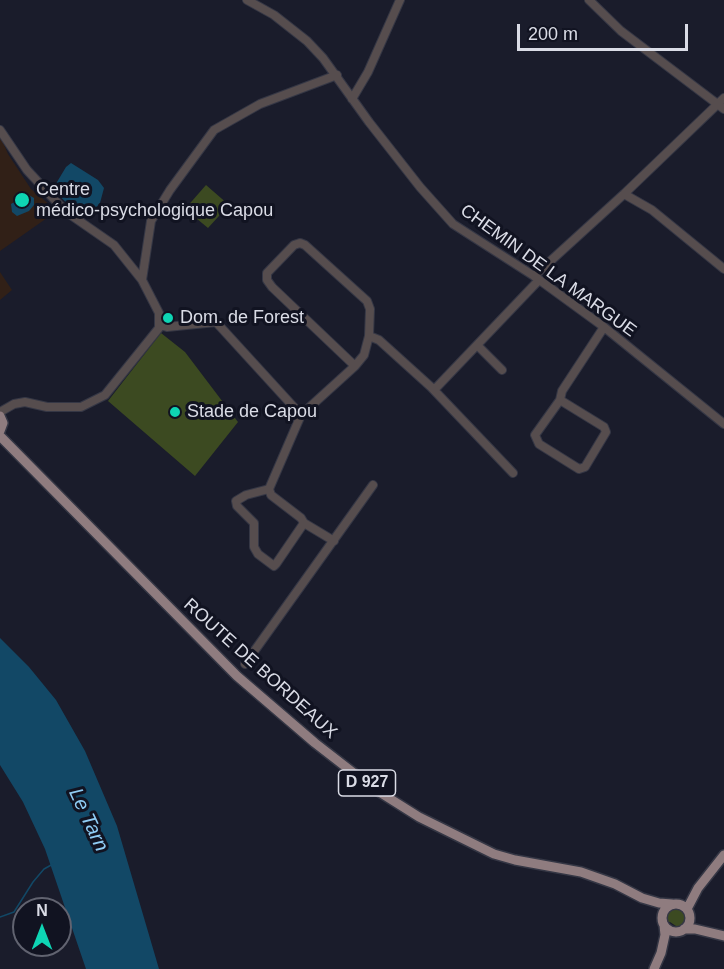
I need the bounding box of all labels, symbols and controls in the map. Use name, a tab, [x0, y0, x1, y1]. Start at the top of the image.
scale bar	[520, 12, 691, 50]
text: 200 m	[528, 24, 578, 44]
place label: Centre médico-psychologique Capou	[36, 179, 273, 222]
marker: Centre médico-psychologique Capou	[13, 191, 31, 209]
street label: CHEMIN DE LA MARGUE	[456, 200, 640, 342]
place label: Dom. de Forest	[180, 307, 304, 329]
marker: Dom. de Forest	[161, 311, 175, 325]
place label: Stade de Capou	[187, 401, 317, 423]
marker: Stade de Capou	[168, 405, 182, 419]
street label: ROUTE DE BORDEAUX	[179, 594, 341, 744]
road number: D 927	[338, 770, 395, 796]
water label: Le Tarn	[63, 785, 113, 855]
north arrow	[12, 897, 72, 957]
text: N	[36, 902, 48, 919]

